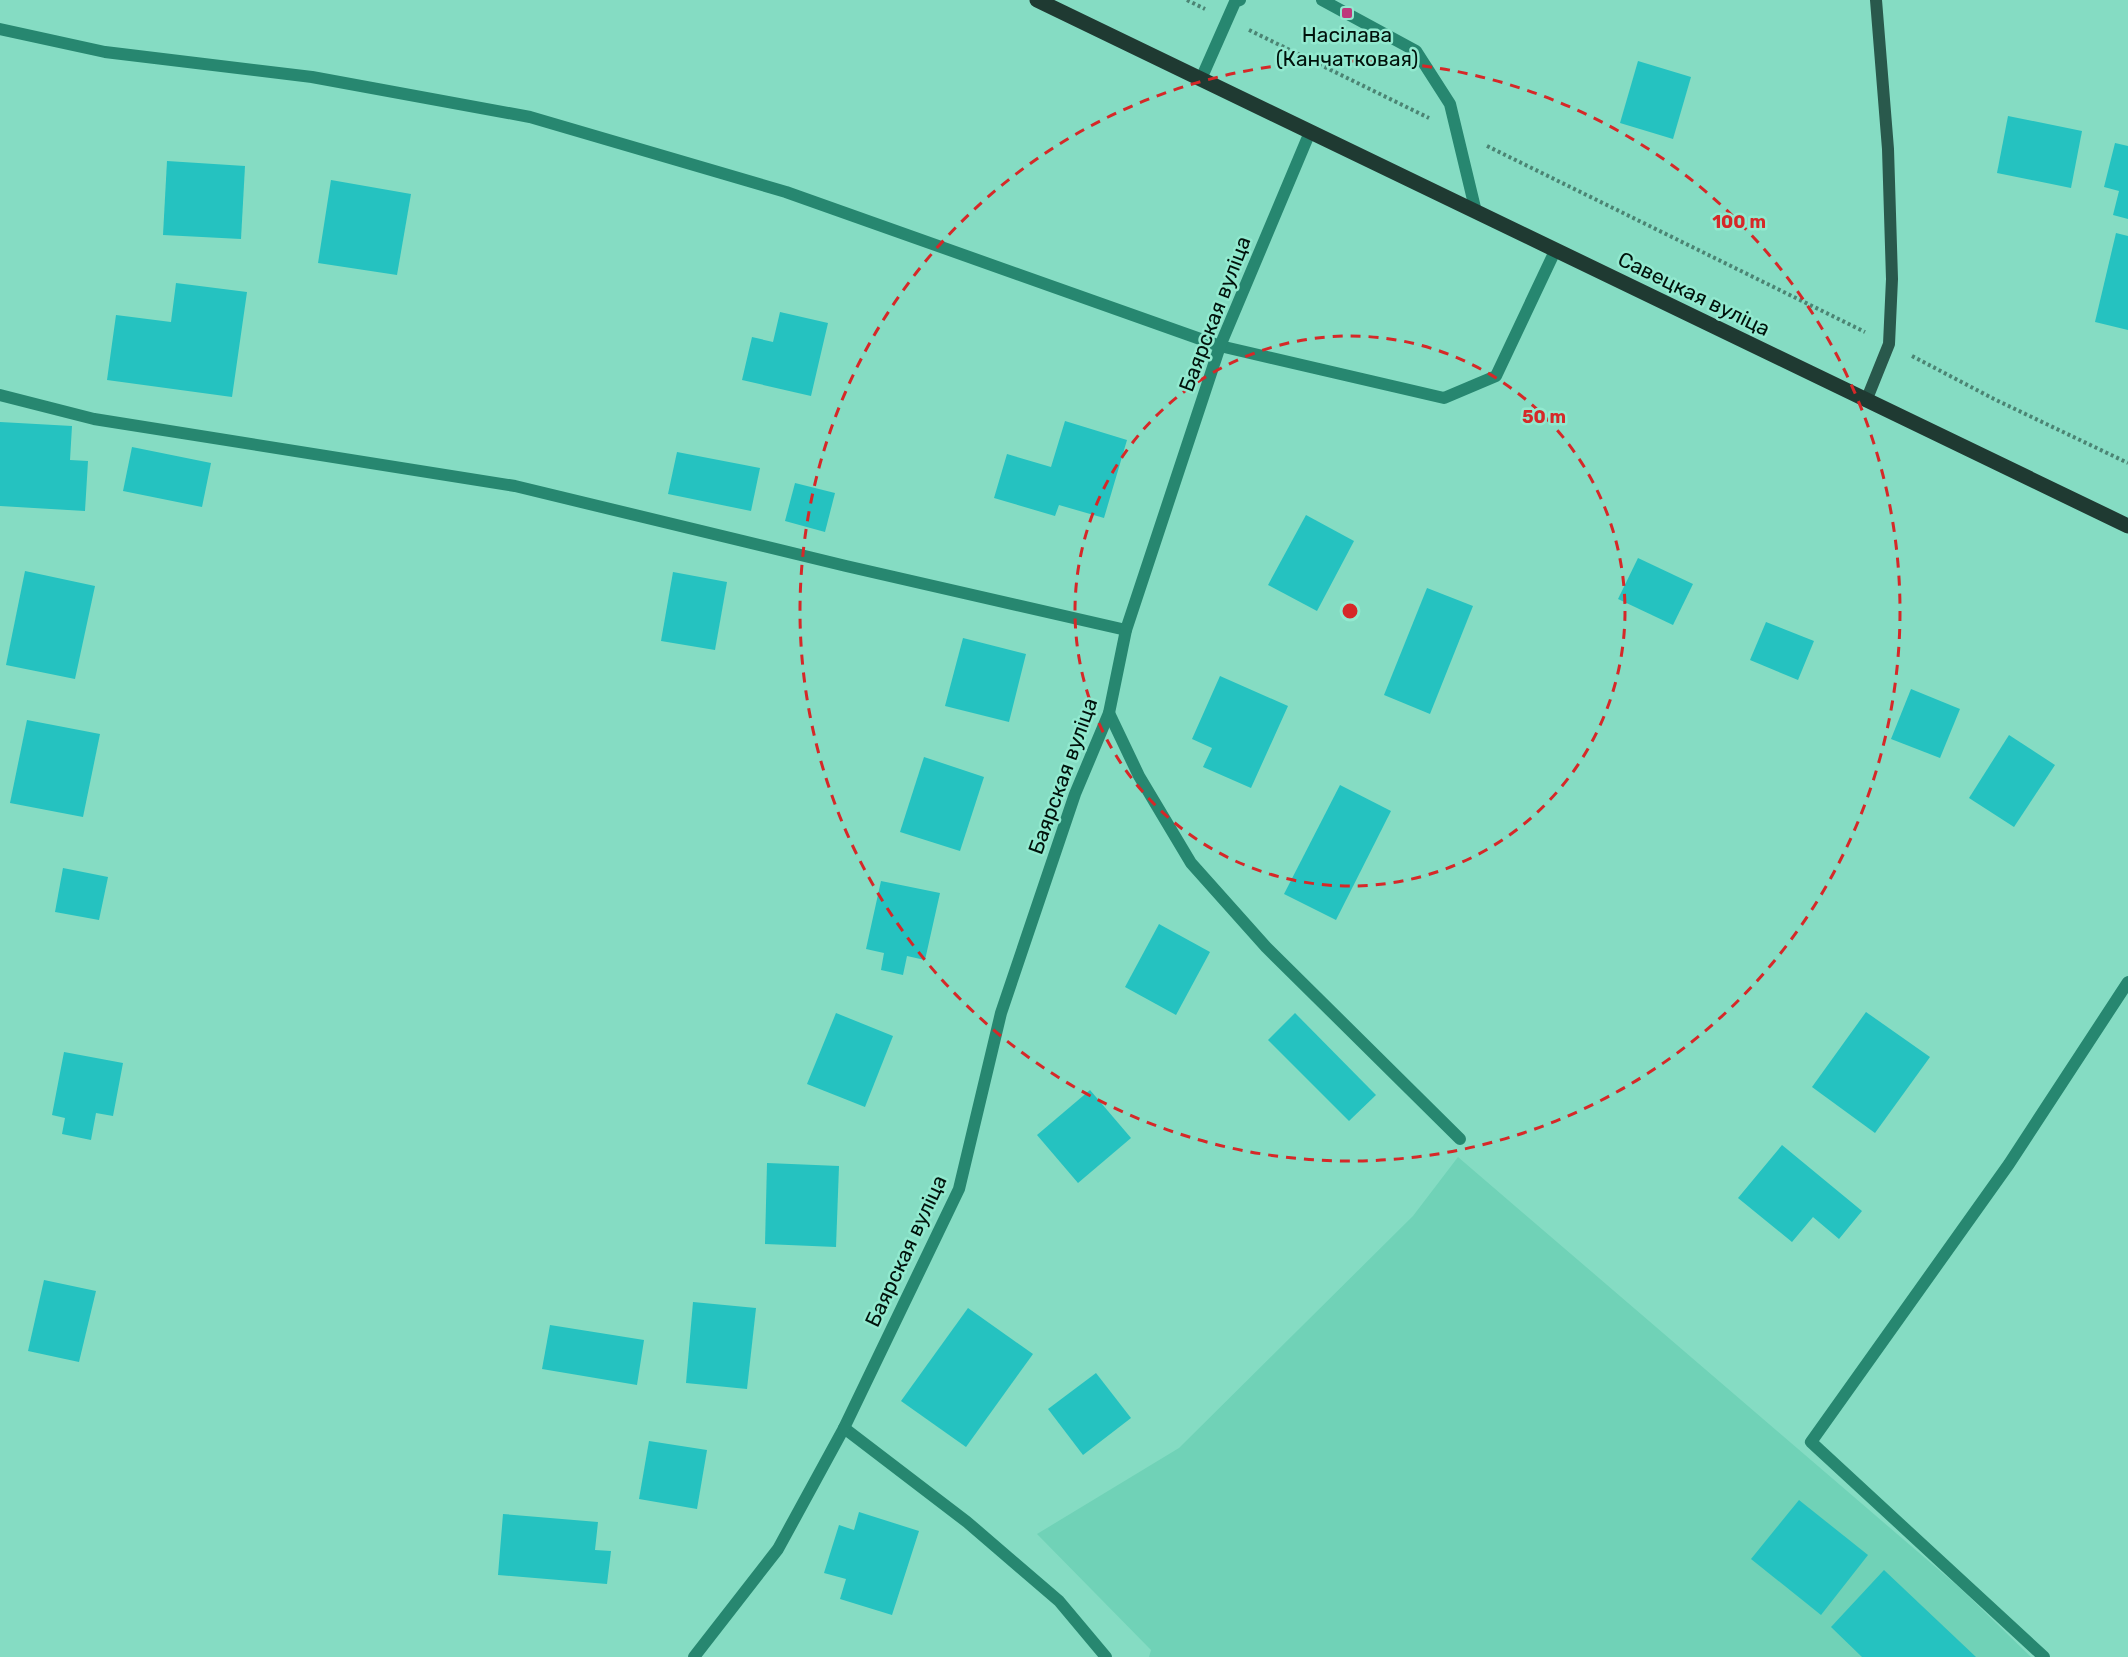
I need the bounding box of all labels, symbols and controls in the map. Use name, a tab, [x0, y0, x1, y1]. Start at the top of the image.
marker: Насілава (Канчатковая)	[1340, 6, 1354, 20]
place label: Насілава (Канчатковая)	[1276, 22, 1418, 71]
text: 100 m	[1712, 211, 1766, 233]
street label: Баярская вуліца	[1173, 233, 1256, 395]
street label: Савецкая вуліца	[1614, 246, 1774, 341]
text: 50 m	[1522, 406, 1566, 428]
centre of rings	[1340, 601, 1360, 621]
street label: Баярская вуліца	[1023, 694, 1102, 857]
street label: Баярская вуліца	[859, 1171, 952, 1331]

